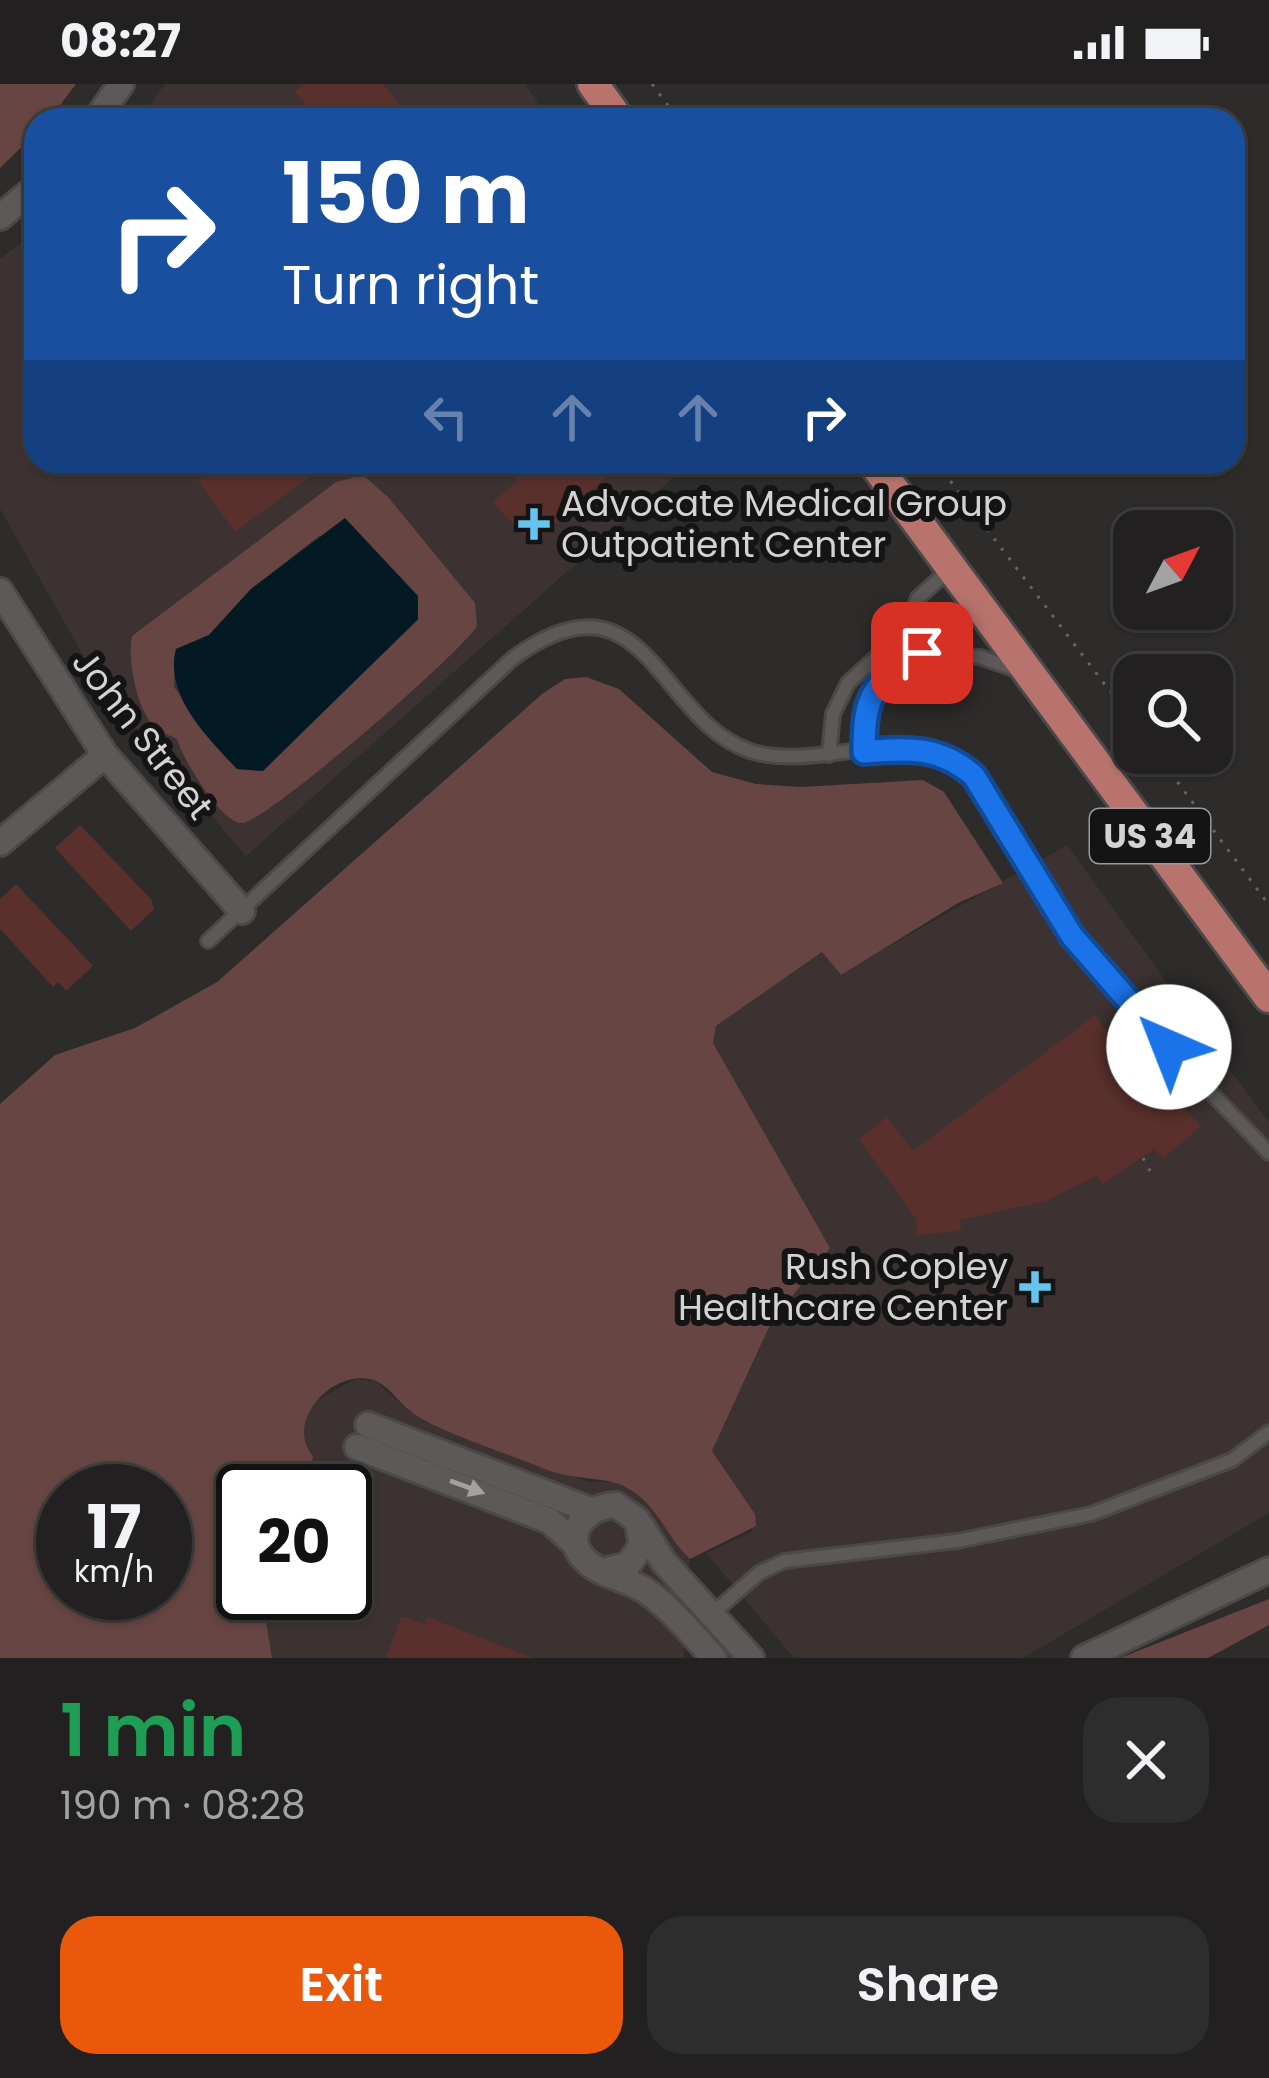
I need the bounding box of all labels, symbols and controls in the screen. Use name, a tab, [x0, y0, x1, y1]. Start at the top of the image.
text: 08:27	[60, 10, 181, 73]
text: 150 m	[282, 135, 530, 252]
icon: right	[84, 156, 240, 312]
text: Turn right	[282, 247, 539, 323]
icon: left	[413, 384, 479, 450]
icon: ahead	[539, 384, 605, 450]
icon: ahead	[665, 384, 731, 450]
icon: right	[791, 384, 857, 450]
place label: Advocate Medical Group Outpatient Center	[561, 478, 1007, 570]
marker: Advocate Medical Group Outpatient Center	[518, 508, 550, 540]
north arrow	[1113, 510, 1233, 630]
map controls	[1113, 510, 1233, 774]
pin	[871, 602, 973, 704]
icon: arrive	[889, 620, 955, 686]
street label: John Street	[60, 639, 225, 830]
button: search	[1113, 654, 1233, 774]
road number: US 34	[1090, 809, 1210, 863]
position arrow	[1106, 984, 1232, 1110]
place label: Rush Copley Healthcare Center	[678, 1241, 1008, 1333]
marker: Rush Copley Healthcare Center	[1019, 1271, 1051, 1303]
speed limit sign: 20	[216, 1464, 372, 1620]
one-way arrow	[449, 1479, 485, 1497]
text: 17	[87, 1485, 141, 1569]
text: km/h	[74, 1550, 154, 1593]
text: 1 min	[60, 1680, 246, 1781]
button: close	[1083, 1697, 1209, 1823]
text: 190 m · 08:28	[60, 1778, 306, 1833]
button: Exit	[60, 1916, 623, 2054]
button: Share	[647, 1916, 1209, 2054]

